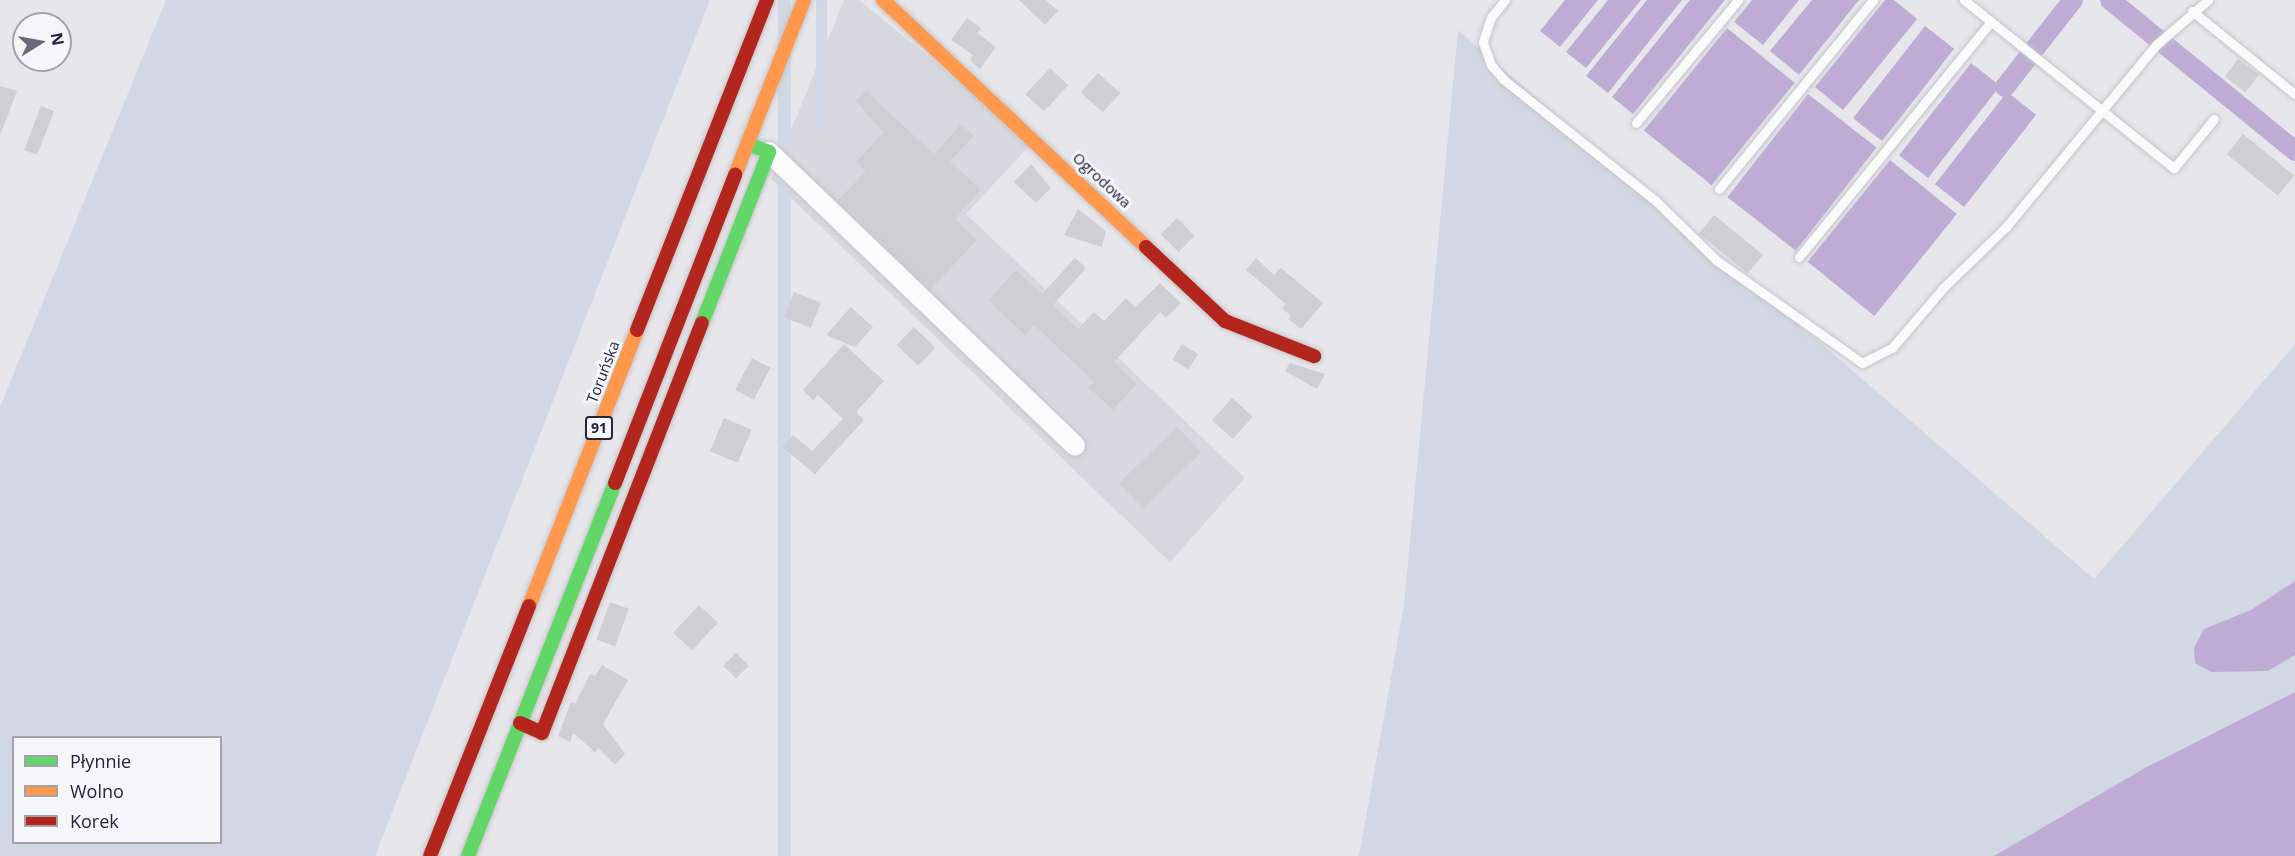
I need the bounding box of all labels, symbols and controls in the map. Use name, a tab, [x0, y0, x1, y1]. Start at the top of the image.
north arrow	[12, 12, 72, 72]
text: N	[46, 30, 70, 47]
street label: Ogrodowa	[1069, 148, 1135, 212]
street label: Toruńska	[583, 338, 623, 406]
road number: 91	[584, 417, 614, 439]
legend	[12, 736, 222, 844]
text: Płynnie	[70, 749, 131, 773]
text: Wolno	[70, 779, 124, 803]
text: Korek	[70, 809, 119, 833]

